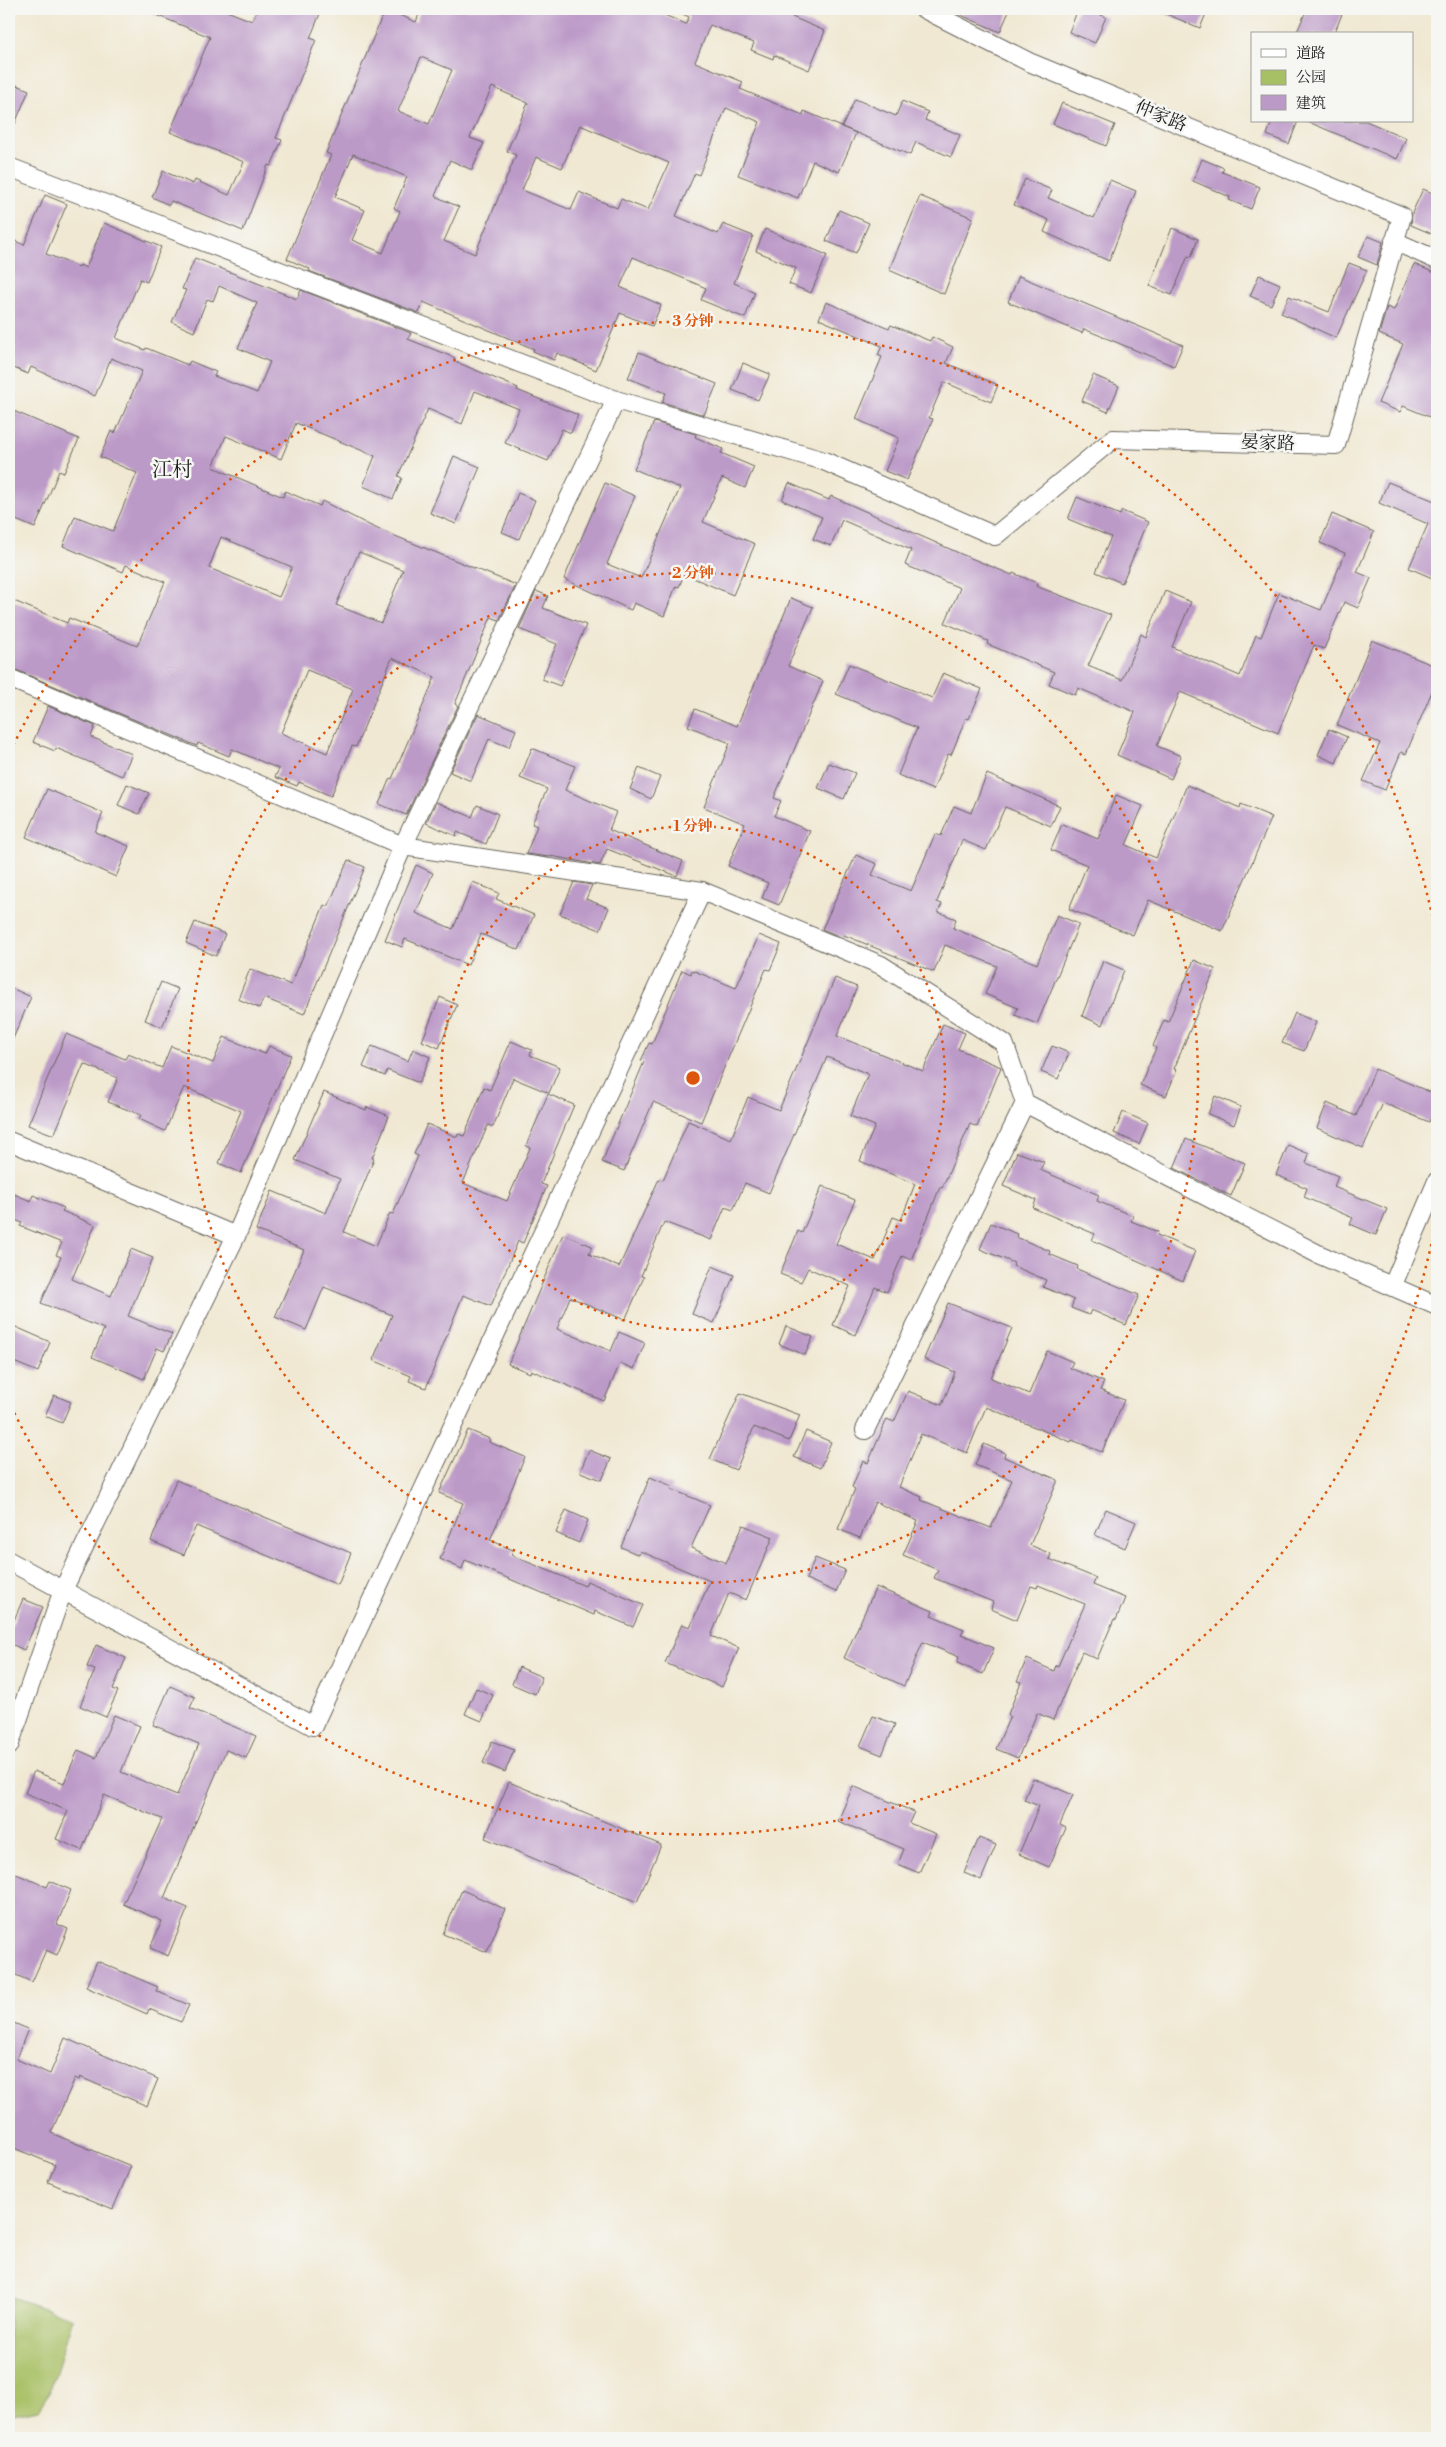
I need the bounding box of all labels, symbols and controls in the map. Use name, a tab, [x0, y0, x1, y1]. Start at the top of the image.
legend	[1251, 32, 1414, 122]
text: 道路	[1296, 44, 1326, 63]
text: 公园	[1296, 68, 1326, 87]
text: 建筑	[1296, 94, 1326, 113]
street label: 仲家路	[1132, 95, 1190, 137]
text: 3 分钟	[672, 312, 714, 331]
street label: 晏家路	[1241, 431, 1295, 455]
district label: 江村	[152, 458, 192, 483]
text: 2 分钟	[672, 564, 714, 583]
text: 1 分钟	[673, 817, 713, 836]
centre of rings	[684, 1069, 702, 1087]

